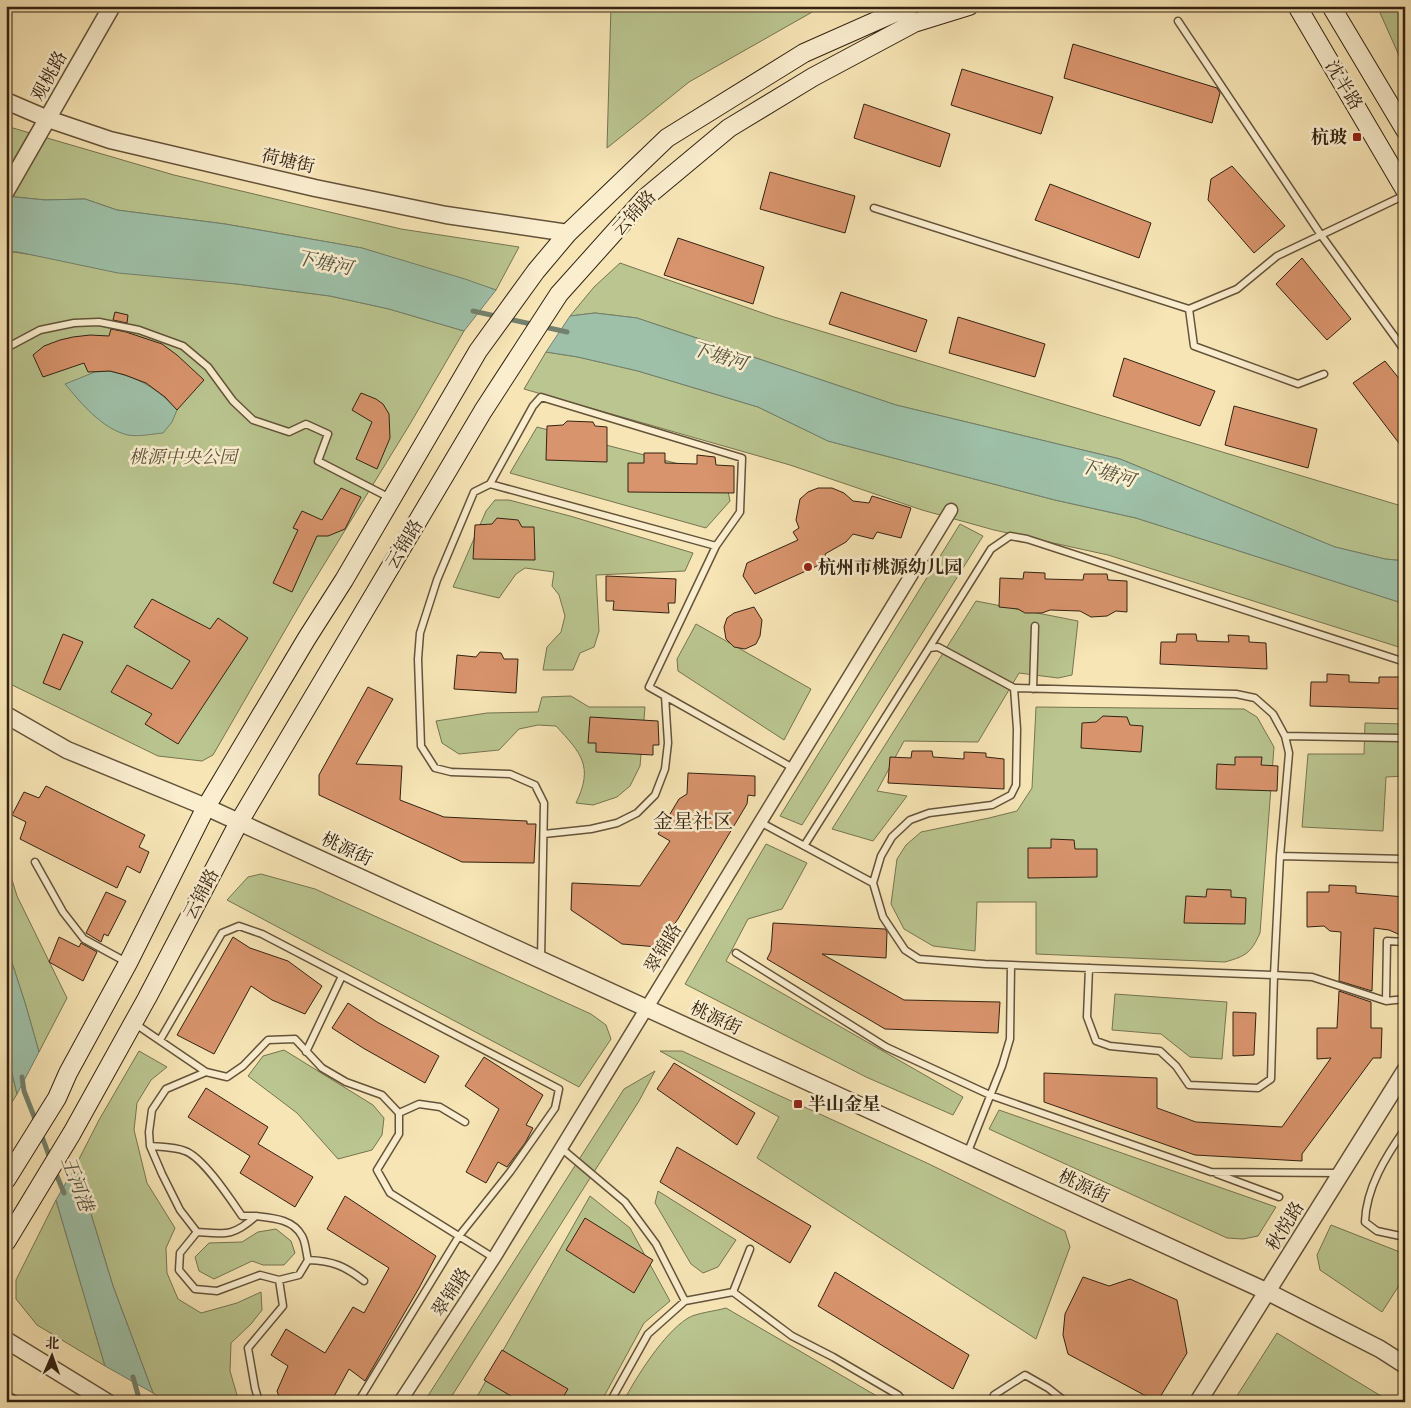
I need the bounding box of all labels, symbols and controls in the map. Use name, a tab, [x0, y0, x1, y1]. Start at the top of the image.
street label: 观桃路	[25, 47, 73, 105]
street label: 沈半路	[1320, 56, 1368, 114]
place label: 杭玻	[1311, 125, 1347, 149]
marker: 杭玻	[1351, 131, 1363, 143]
street label: 荷塘街	[259, 143, 317, 179]
street label: 云锦路	[607, 185, 661, 241]
water label: 下塘河	[293, 244, 358, 282]
water label: 下塘河	[688, 335, 753, 378]
park label: 桃源中央公园	[129, 445, 240, 469]
water label: 下塘河	[1076, 452, 1141, 495]
street label: 云锦路	[380, 515, 428, 573]
place label: 杭州市桃源幼儿园	[818, 555, 962, 579]
marker: 杭州市桃源幼儿园	[802, 561, 814, 573]
district label: 金星社区	[653, 808, 733, 835]
street label: 桃源街	[317, 827, 377, 871]
street label: 云锦路	[178, 865, 224, 923]
street label: 翠锦路	[639, 919, 687, 977]
street label: 桃源街	[686, 996, 746, 1040]
place label: 半山金星	[808, 1092, 880, 1116]
marker: 半山金星	[792, 1098, 804, 1110]
water label: 王河港	[55, 1153, 100, 1218]
street label: 桃源街	[1054, 1164, 1114, 1208]
street label: 秋悦路	[1261, 1197, 1309, 1255]
street label: 翠锦路	[426, 1263, 476, 1321]
north arrow	[28, 1330, 78, 1380]
text: 北	[45, 1334, 60, 1353]

